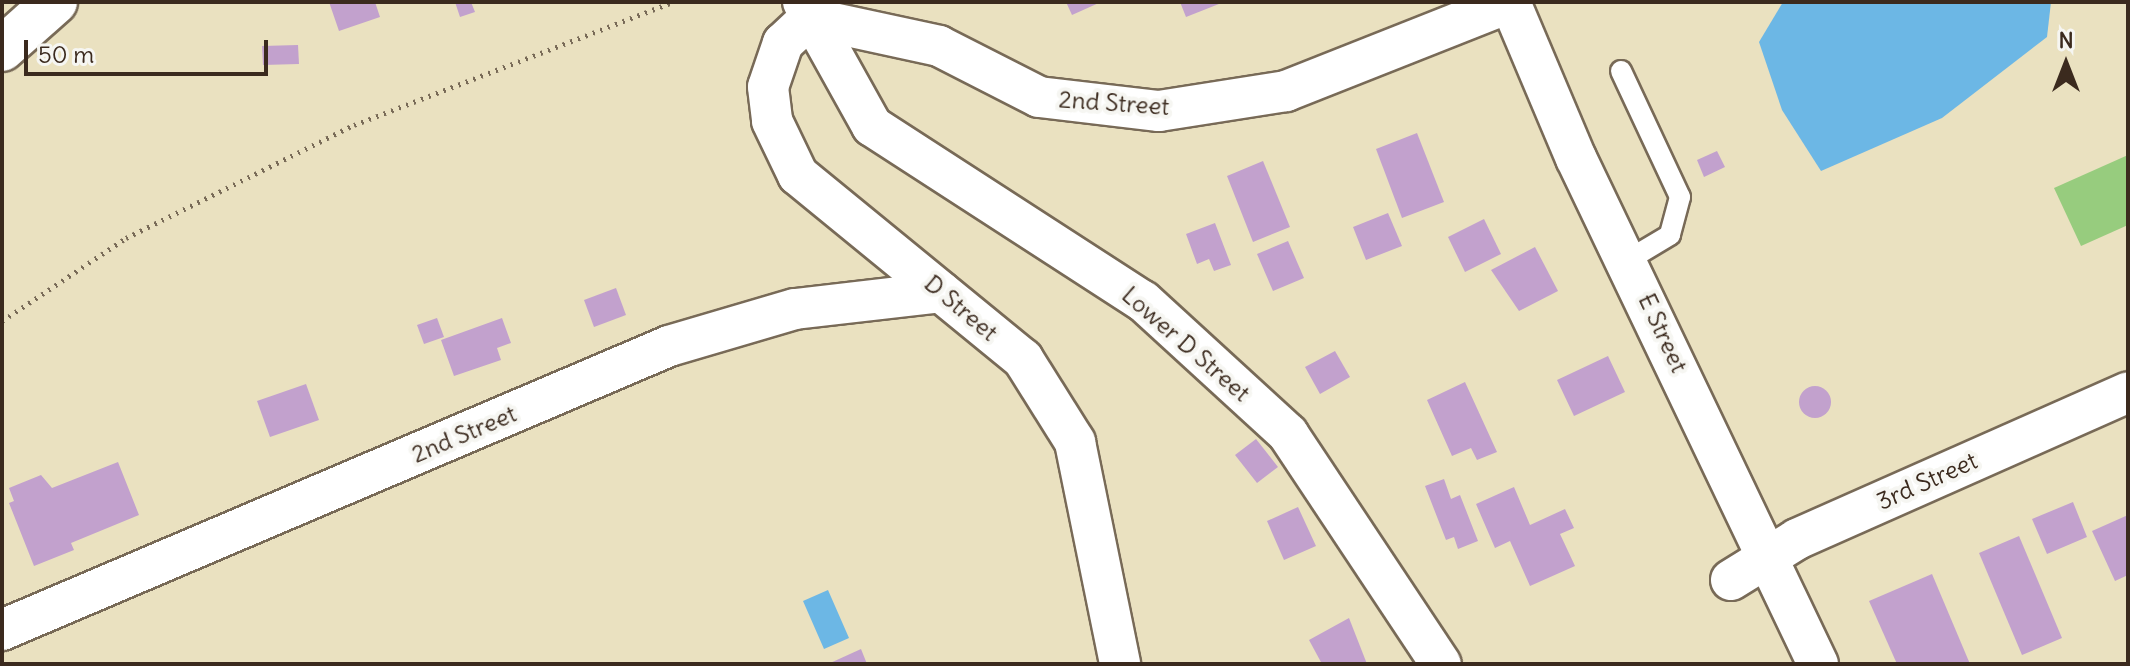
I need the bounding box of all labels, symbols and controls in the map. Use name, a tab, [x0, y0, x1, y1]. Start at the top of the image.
scale bar	[28, 24, 272, 74]
north arrow	[2026, 24, 2106, 104]
text: N	[2058, 26, 2074, 54]
text: 50 m	[38, 39, 94, 69]
street label: 2nd Street	[1058, 85, 1170, 121]
street label: D Street	[919, 269, 1003, 347]
street label: Lower D Street	[1116, 281, 1256, 407]
street label: E Street	[1632, 289, 1694, 377]
street label: 2nd Street	[407, 399, 521, 469]
street label: 3rd Street	[1872, 446, 1982, 516]

